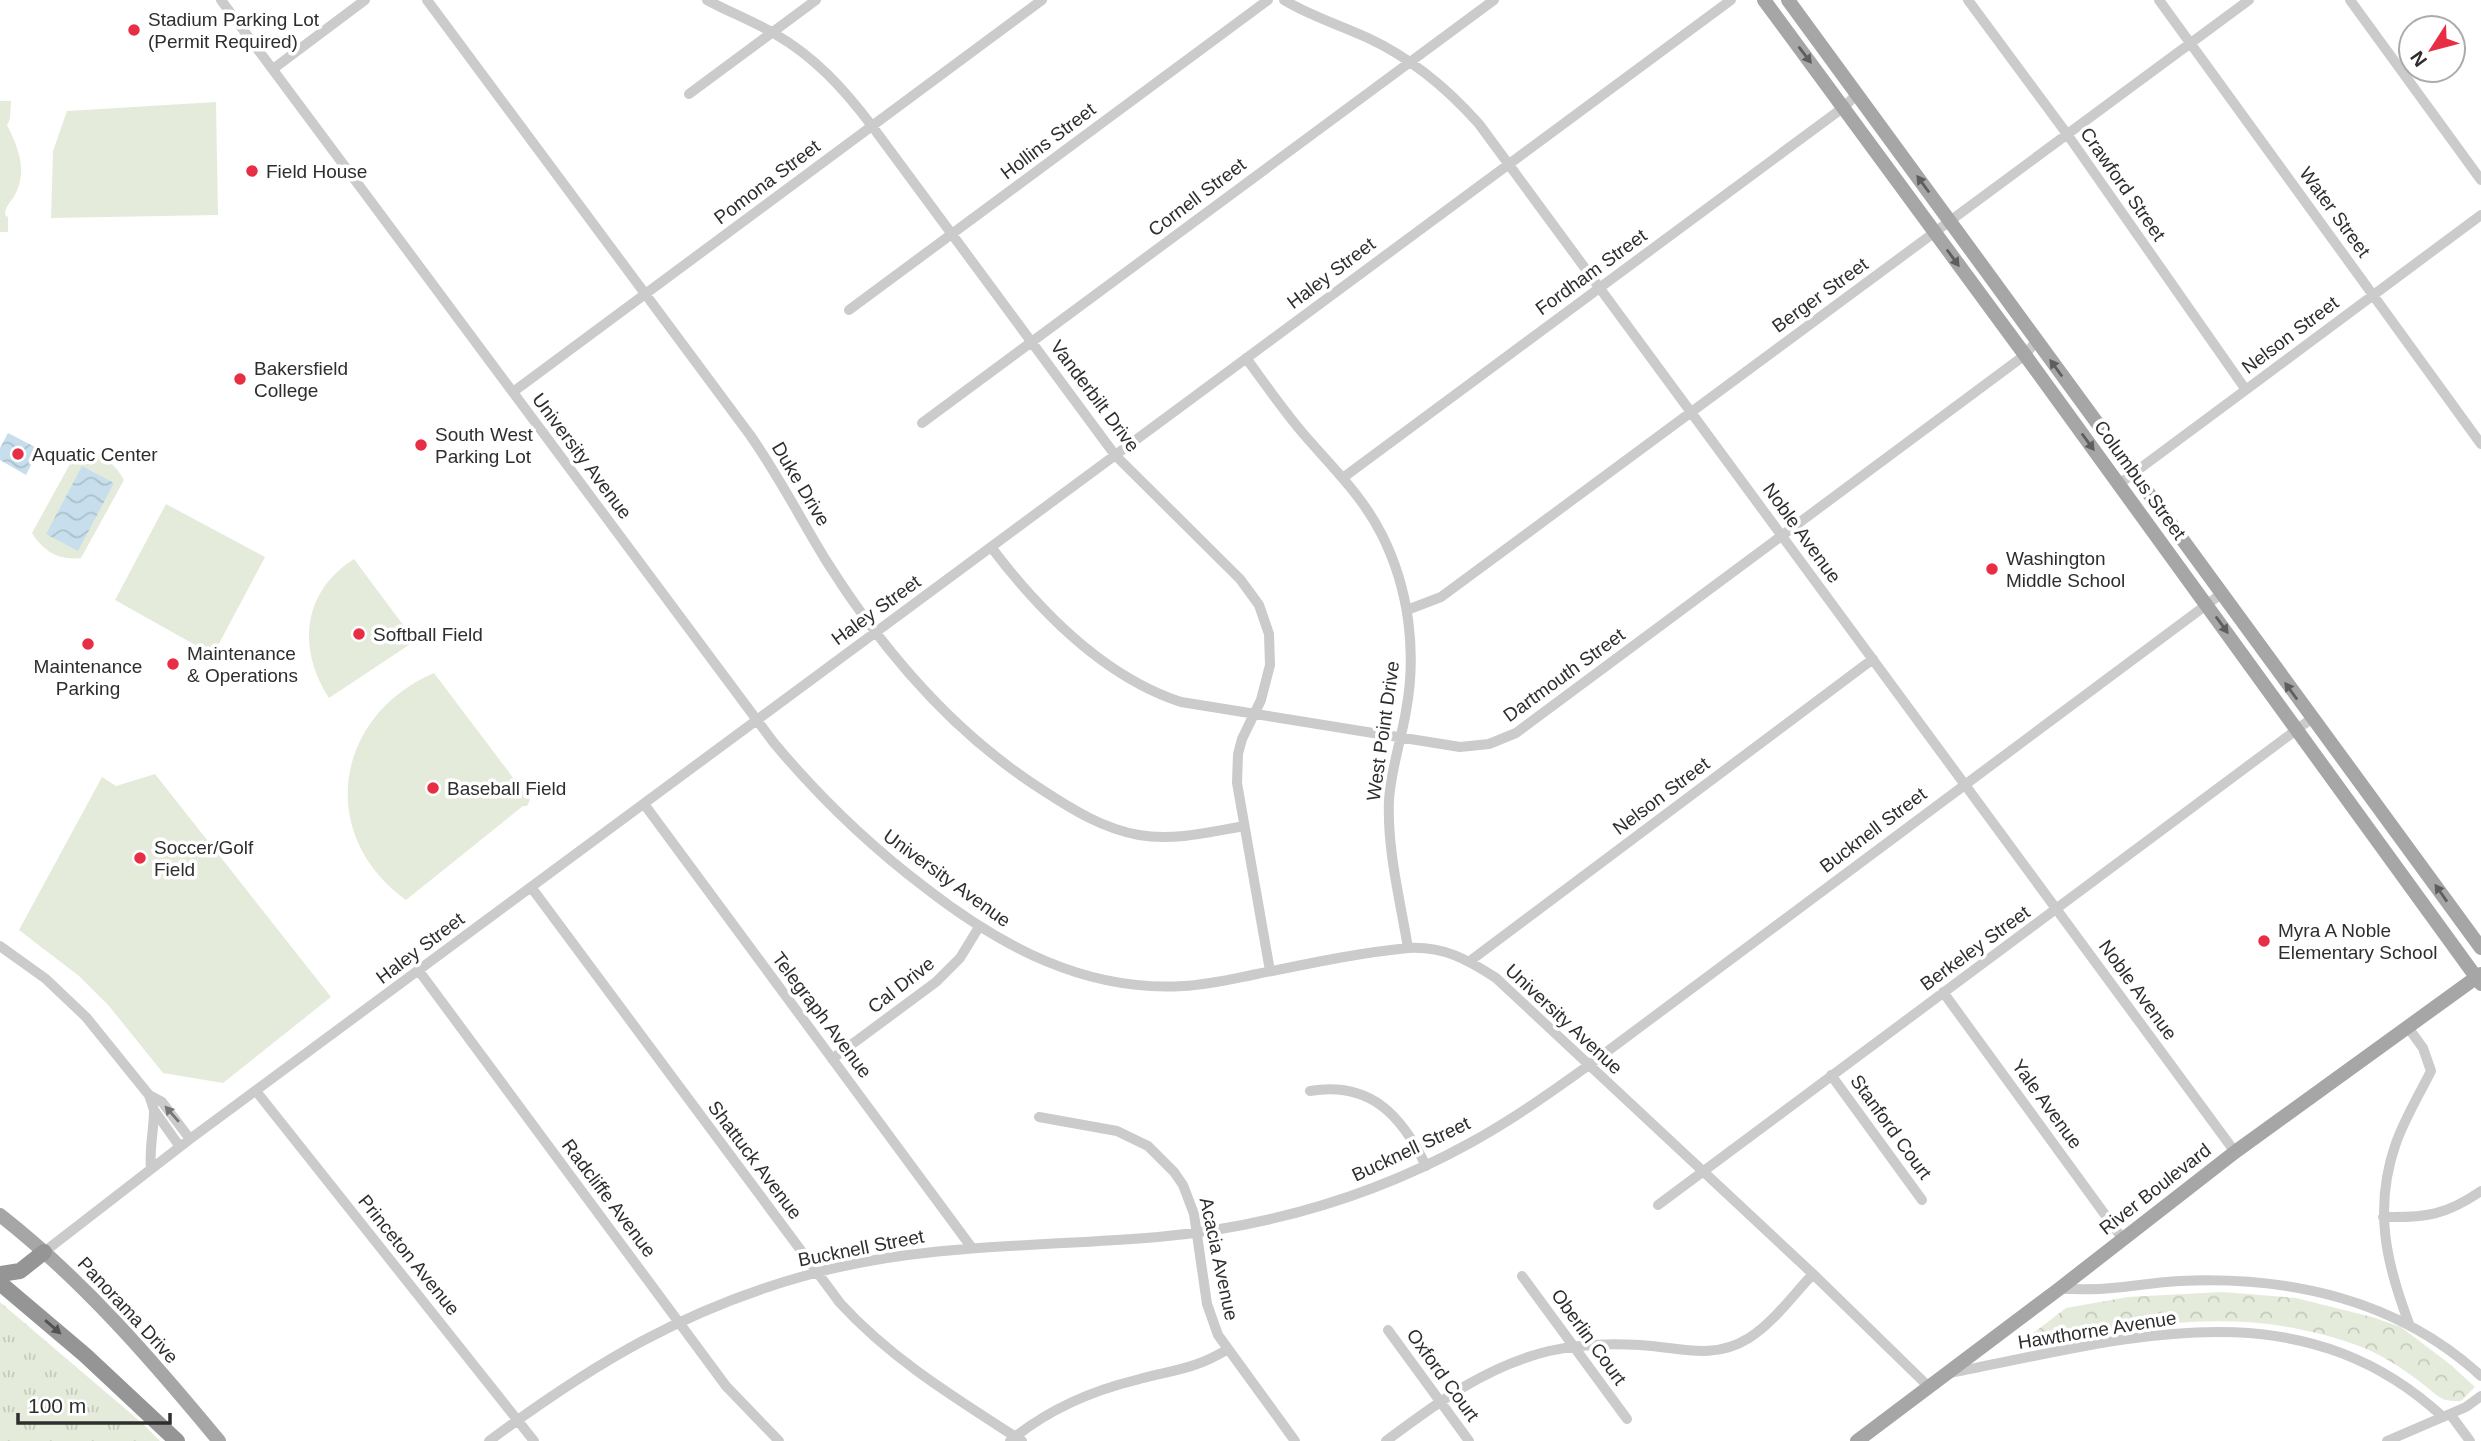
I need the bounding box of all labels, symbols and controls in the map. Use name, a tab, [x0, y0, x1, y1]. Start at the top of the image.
place label: Stadium Parking Lot (Permit Required)	[148, 9, 320, 52]
north arrow	[2397, 14, 2467, 84]
marker: Stadium Parking Lot (Permit Required)	[126, 22, 142, 38]
one-way arrow	[1797, 46, 1811, 64]
text: N	[2406, 47, 2431, 70]
street label: Hollins Street	[997, 98, 1100, 183]
street label: Crawford Street	[2076, 123, 2170, 245]
street label: Pomona Street	[710, 135, 824, 229]
street label: Cornell Street	[1144, 153, 1250, 240]
place label: Field House	[266, 161, 367, 182]
marker: Field House	[244, 163, 260, 179]
street label: Water Street	[2295, 163, 2375, 262]
one-way arrow	[1916, 175, 1930, 193]
street label: Fordham Street	[1531, 224, 1651, 319]
street label: Haley Street	[1283, 233, 1380, 313]
one-way arrow	[1946, 249, 1960, 267]
street label: Berger Street	[1768, 253, 1872, 337]
street label: Nelson Street	[2238, 292, 2343, 378]
street label: Vanderbilt Drive	[1046, 336, 1144, 456]
place label: Bakersfield College	[254, 358, 348, 401]
one-way arrow	[2050, 359, 2064, 377]
marker: Bakersfield College	[232, 371, 248, 387]
street label: University Avenue	[528, 389, 636, 523]
street label: Columbus Street	[2090, 417, 2191, 544]
place label: South West Parking Lot	[435, 424, 534, 467]
one-way arrow	[2081, 432, 2095, 451]
marker: South West Parking Lot	[413, 437, 429, 453]
street label: Duke Drive	[768, 438, 834, 530]
place label: Aquatic Center	[32, 444, 158, 465]
marker: Aquatic Center	[10, 446, 26, 462]
street label: Noble Avenue	[1759, 479, 1845, 587]
place label: Washington Middle School	[2006, 548, 2125, 591]
marker: Washington Middle School	[1984, 561, 2000, 577]
street label: Haley Street	[828, 570, 925, 649]
one-way arrow	[2215, 616, 2229, 635]
place label: Softball Field	[373, 624, 483, 645]
street label: Dartmouth Street	[1499, 624, 1629, 726]
marker: Softball Field	[351, 626, 367, 642]
marker: Maintenance Parking	[80, 636, 96, 652]
place label: Maintenance & Operations	[187, 643, 298, 686]
place label: Maintenance Parking	[34, 656, 142, 699]
marker: Maintenance & Operations	[165, 656, 181, 672]
street label: West Point Drive	[1363, 660, 1403, 802]
one-way arrow	[2284, 682, 2298, 700]
street label: Nelson Street	[1609, 753, 1714, 839]
place label: Baseball Field	[447, 778, 566, 799]
marker: Baseball Field	[425, 780, 441, 796]
street label: Bucknell Street	[1816, 783, 1931, 877]
street label: University Avenue	[879, 825, 1015, 931]
place label: Soccer/Golf Field	[154, 837, 254, 880]
marker: Soccer/Golf Field	[132, 850, 148, 866]
one-way arrow	[2434, 884, 2448, 902]
street label: Berkeley Street	[1916, 901, 2034, 995]
street label: Haley Street	[372, 908, 469, 988]
place label: Myra A Noble Elementary School	[2278, 920, 2437, 963]
marker: Myra A Noble Elementary School	[2256, 933, 2272, 949]
street label: Noble Avenue	[2095, 936, 2181, 1044]
street label: Telegraph Avenue	[768, 948, 876, 1082]
street label: Cal Drive	[864, 953, 938, 1017]
street label: University Avenue	[1501, 960, 1627, 1078]
street label: Yale Avenue	[2008, 1055, 2086, 1153]
street label: Stanford Court	[1846, 1071, 1936, 1184]
street label: Shattuck Avenue	[704, 1097, 806, 1223]
one-way arrow	[165, 1106, 180, 1123]
street label: Bucknell Street	[1349, 1112, 1474, 1186]
street label: Radcliffe Avenue	[558, 1135, 660, 1261]
street label: River Boulevard	[2095, 1139, 2215, 1239]
street label: Princeton Avenue	[354, 1191, 464, 1319]
street label: Acacia Avenue	[1196, 1196, 1242, 1322]
street label: Bucknell Street	[796, 1225, 926, 1270]
street label: Panorama Drive	[74, 1253, 182, 1367]
street label: Oberlin Court	[1547, 1285, 1631, 1389]
street label: Hawthorne Avenue	[2016, 1307, 2178, 1353]
one-way arrow	[44, 1319, 61, 1334]
street label: Oxford Court	[1403, 1325, 1484, 1426]
scale bar	[18, 1382, 170, 1426]
text: 100 m	[28, 1394, 86, 1417]

